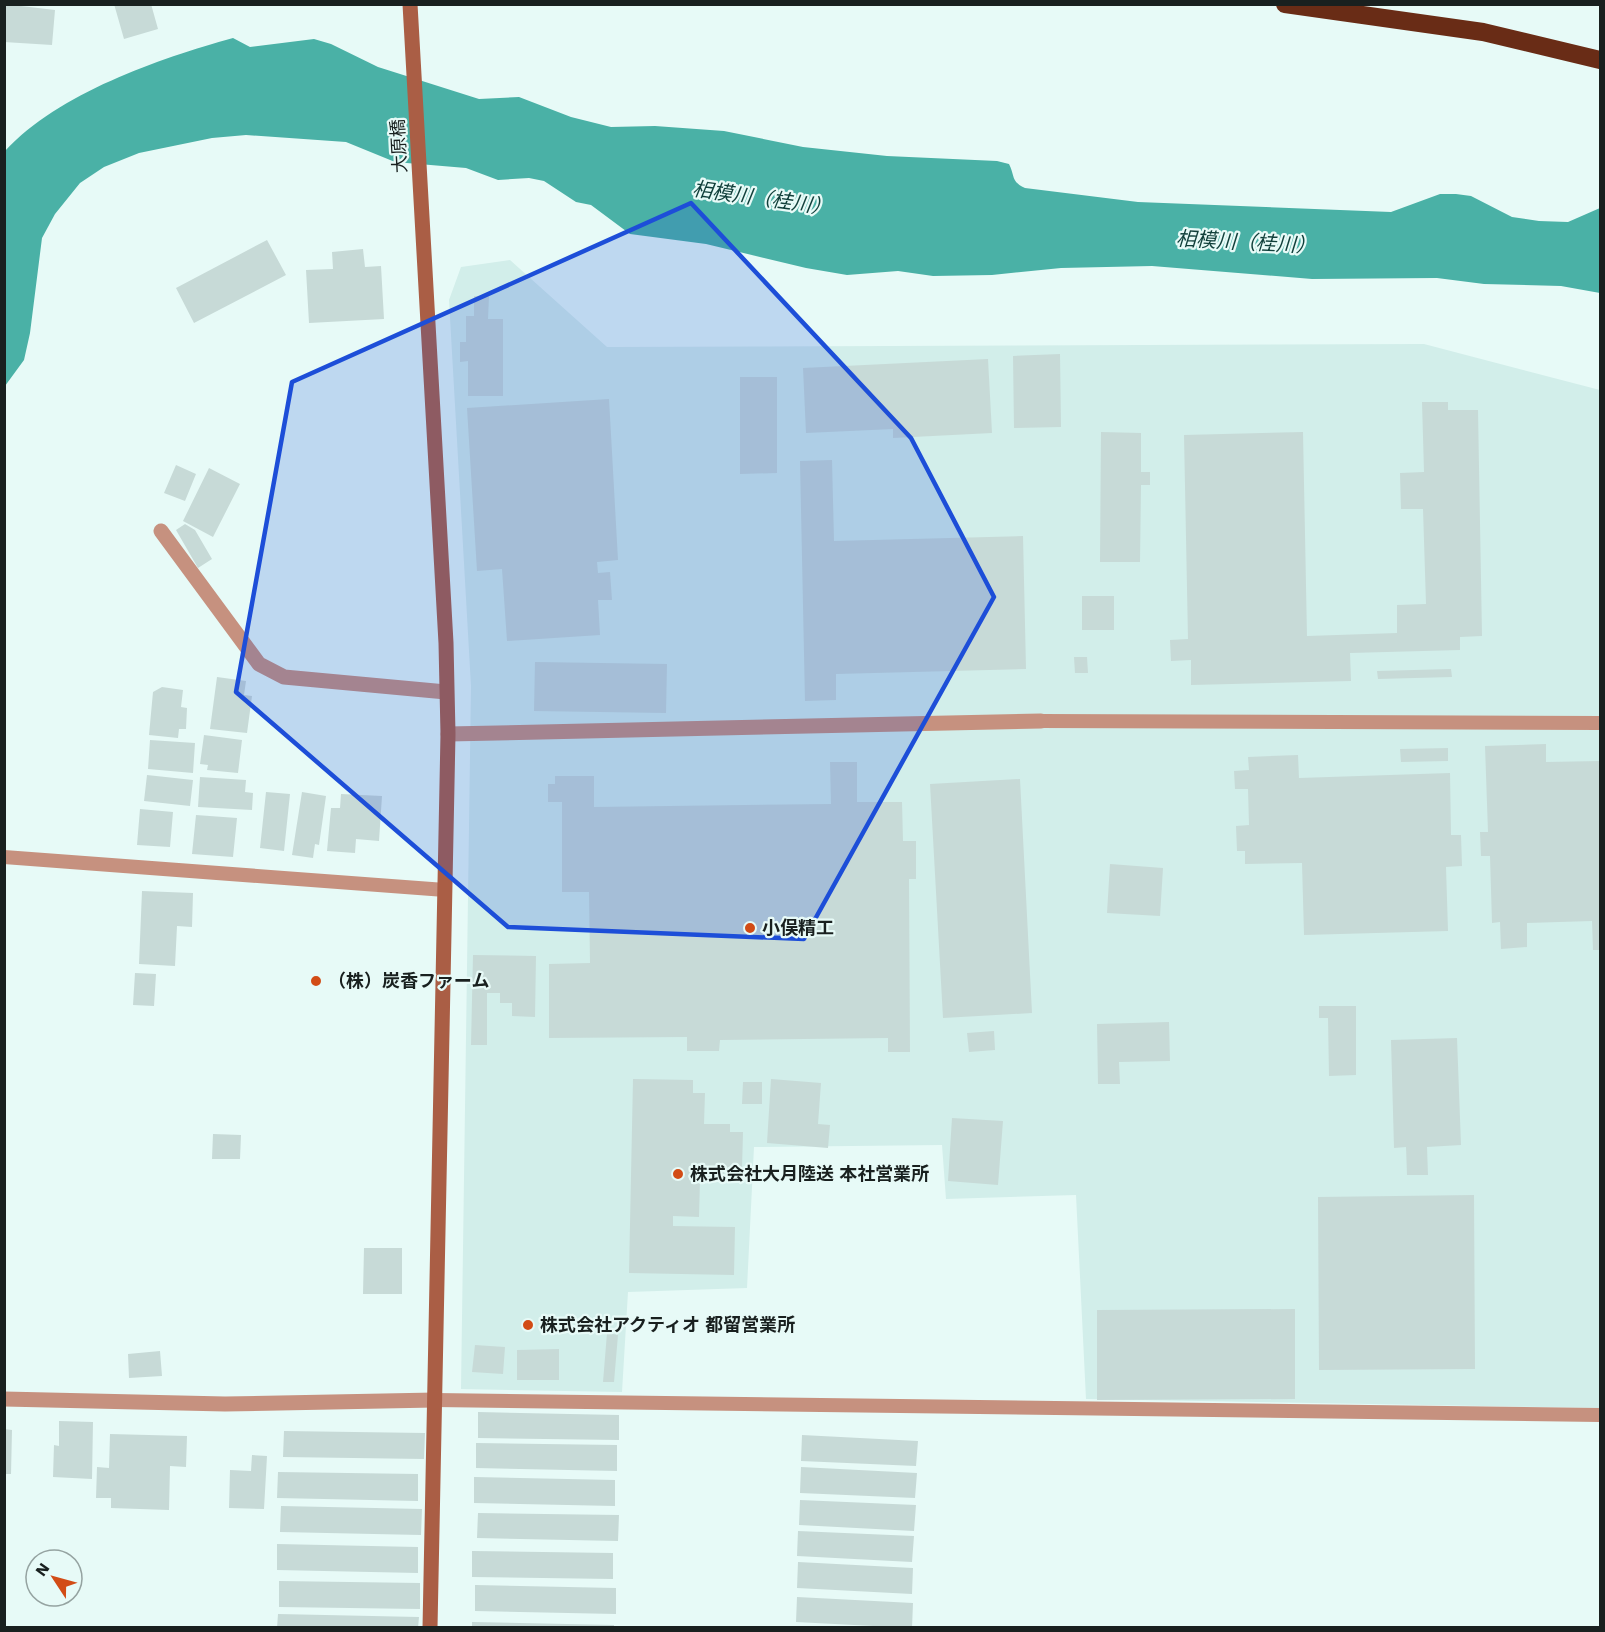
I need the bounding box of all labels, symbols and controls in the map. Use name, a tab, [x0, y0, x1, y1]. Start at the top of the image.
street label: 大原橋	[387, 119, 410, 174]
water label: 相模川（桂川）	[691, 176, 833, 220]
water label: 相模川（桂川）	[1175, 226, 1317, 258]
place label: 小俣精工	[762, 917, 834, 938]
marker: 小俣精工	[743, 921, 757, 935]
place label: （株）炭香ファーム	[328, 970, 489, 991]
marker: （株）炭香ファーム	[309, 974, 323, 988]
place label: 株式会社大月陸送 本社営業所	[690, 1163, 929, 1184]
marker: 株式会社大月陸送 本社営業所	[671, 1167, 685, 1181]
place label: 株式会社アクティオ 都留営業所	[540, 1314, 795, 1335]
marker: 株式会社アクティオ 都留営業所	[521, 1318, 535, 1332]
north arrow	[24, 1548, 84, 1608]
text: N	[31, 1559, 53, 1580]

